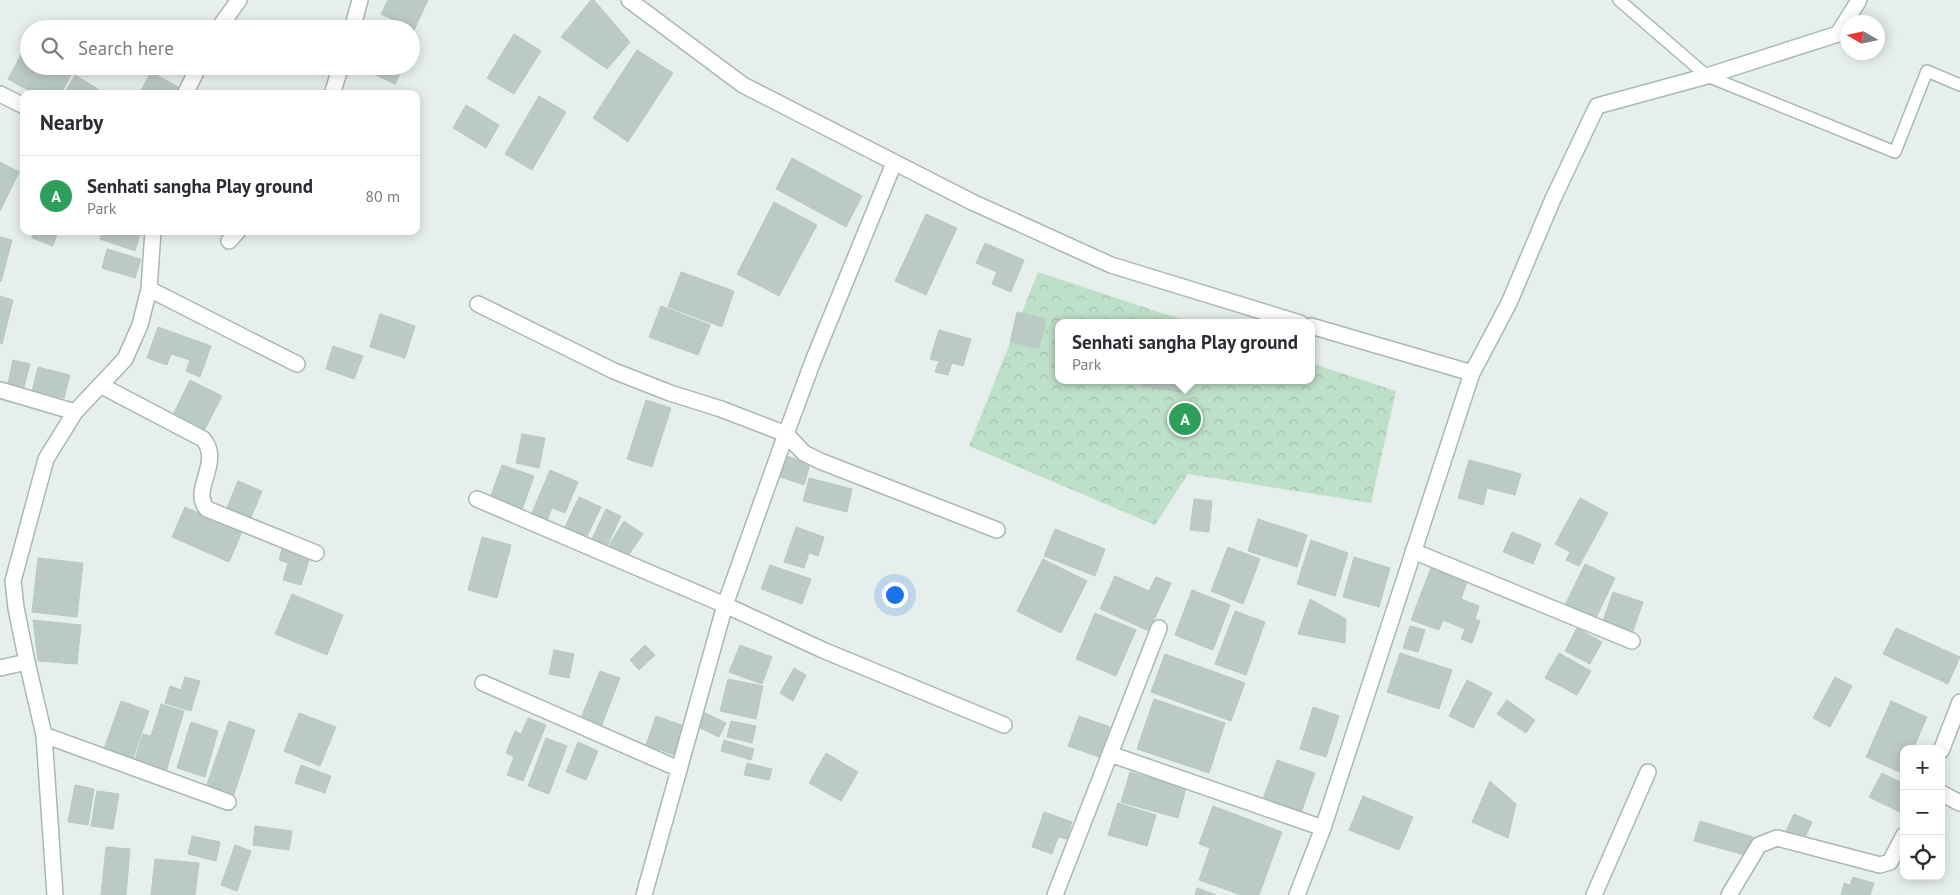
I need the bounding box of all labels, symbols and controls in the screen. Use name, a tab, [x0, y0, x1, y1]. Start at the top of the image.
north arrow	[1840, 15, 1885, 60]
search box	[20, 20, 420, 75]
icon: search	[38, 34, 66, 62]
text: Search here	[78, 36, 174, 60]
text: Nearby	[40, 109, 103, 136]
text: Senhati sangha Play ground	[87, 174, 313, 198]
text: A	[51, 186, 61, 206]
text: 80 m	[365, 186, 400, 206]
text: Park	[87, 198, 116, 218]
popup	[1055, 319, 1315, 384]
text: Senhati sangha Play ground	[1072, 330, 1298, 354]
text: Park	[1072, 354, 1101, 374]
pin: A	[1169, 400, 1201, 438]
your location	[882, 582, 908, 608]
map controls	[1900, 745, 1945, 880]
button: +	[1900, 745, 1945, 790]
button: −	[1900, 790, 1945, 835]
button: locate	[1900, 835, 1945, 880]

